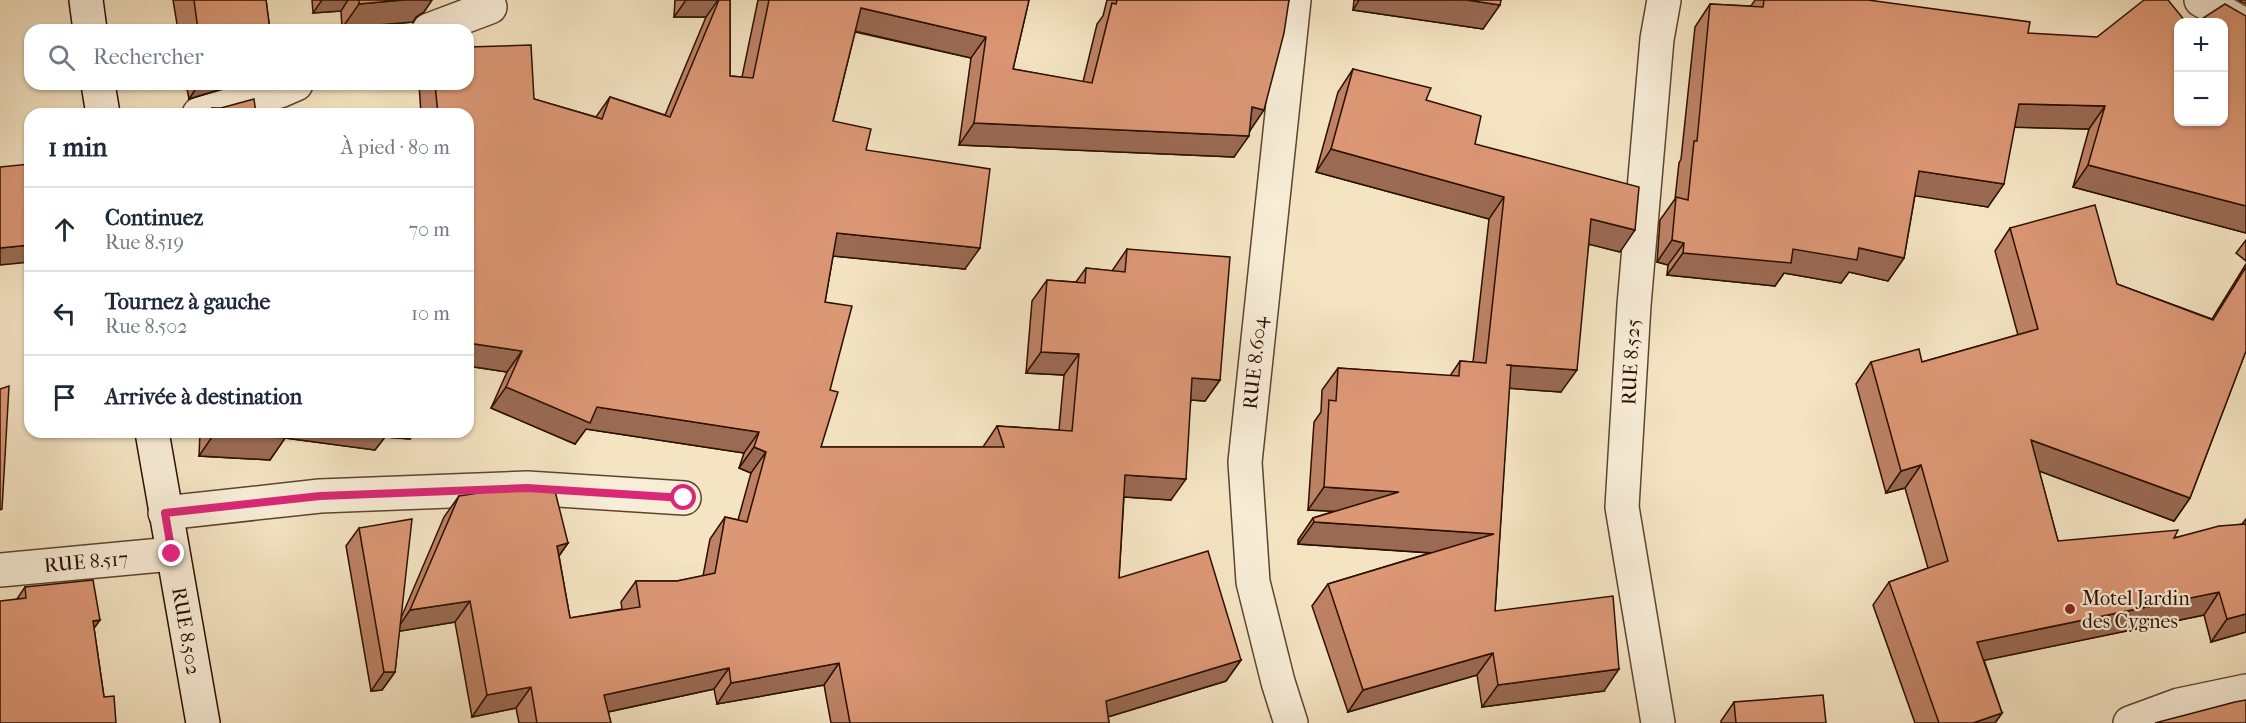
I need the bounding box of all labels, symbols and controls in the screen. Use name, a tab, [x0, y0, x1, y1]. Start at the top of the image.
map controls	[2174, 18, 2228, 126]
button: +	[2174, 18, 2228, 72]
search box	[24, 24, 474, 90]
icon: search	[45, 41, 78, 74]
text: Rechercher	[93, 44, 204, 70]
button: −	[2174, 72, 2228, 126]
text: 1 min	[48, 132, 107, 163]
text: À pied · 80 m	[341, 136, 450, 159]
text: Continuez	[105, 205, 203, 231]
icon: ahead	[48, 213, 81, 246]
text: 70 m	[408, 218, 450, 241]
text: Rue 8.519	[105, 231, 184, 254]
text: Tournez à gauche	[105, 289, 270, 315]
icon: left	[48, 297, 81, 330]
text: 10 m	[411, 302, 450, 325]
street label: RUE 8.604	[1239, 314, 1271, 411]
text: Rue 8.502	[105, 315, 188, 338]
street label: RUE 8.525	[1617, 318, 1645, 406]
icon: arrive	[48, 381, 81, 414]
text: Arrivée à destination	[105, 384, 302, 410]
route start	[670, 484, 696, 510]
route end	[158, 540, 184, 566]
street label: RUE 8.517	[43, 547, 129, 577]
street label: RUE 8.502	[167, 585, 205, 677]
place label: Motel Jardin des Cygnes	[2082, 587, 2190, 633]
marker: Motel Jardin des Cygnes	[2063, 602, 2077, 616]

